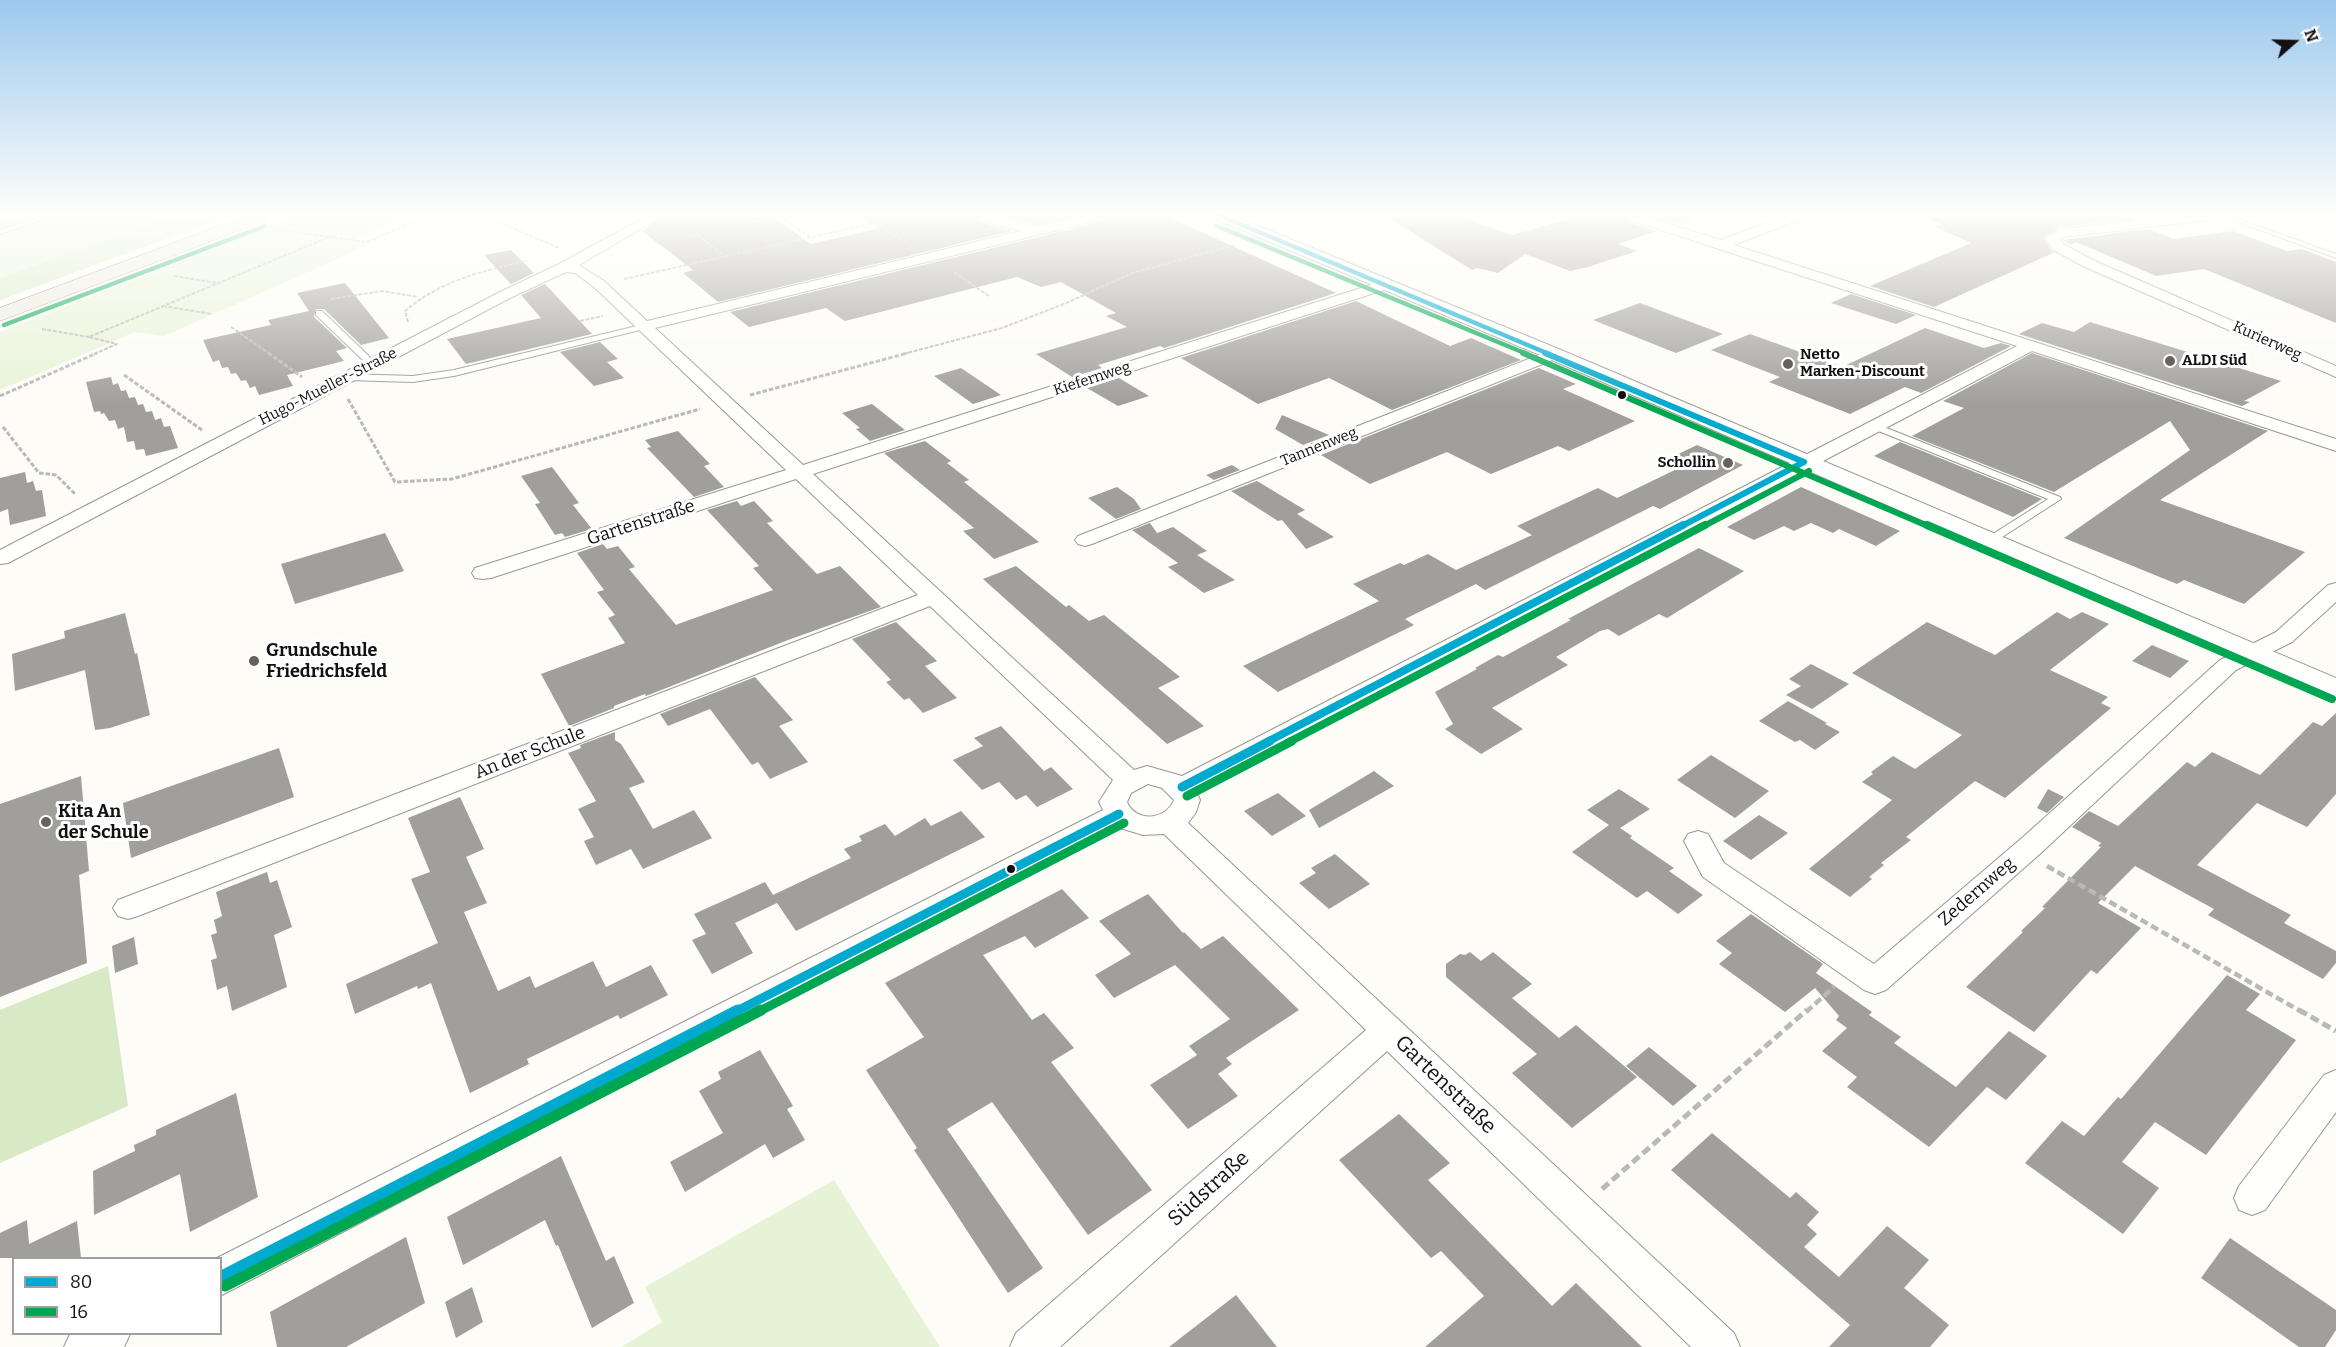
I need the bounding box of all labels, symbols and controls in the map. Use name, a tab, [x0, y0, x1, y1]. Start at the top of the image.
north arrow	[2264, 12, 2324, 72]
text: N	[2300, 27, 2322, 45]
street label: Kurierweg	[2230, 318, 2304, 364]
street label: Hugo-Mueller-Straße	[256, 344, 400, 430]
place label: Netto Marken-Discount	[1800, 346, 1925, 381]
place label: ALDI Süd	[2182, 352, 2247, 370]
marker: ALDI Süd	[2163, 354, 2177, 368]
marker: Netto Marken-Discount	[1781, 357, 1795, 371]
street label: Kiefernweg	[1051, 358, 1133, 400]
unlabelled marker	[1616, 389, 1628, 401]
street label: Tannenweg	[1278, 424, 1360, 470]
place label: Schollin	[1658, 454, 1716, 472]
marker: Schollin	[1721, 456, 1735, 470]
street label: Gartenstraße	[584, 495, 698, 551]
place label: Grundschule Friedrichsfeld	[266, 640, 387, 682]
marker: Grundschule Friedrichsfeld	[247, 654, 261, 668]
street label: An der Schule	[472, 722, 588, 784]
place label: Kita An der Schule	[58, 801, 149, 844]
marker: Kita An der Schule	[39, 815, 53, 829]
street label: Zedernweg	[1934, 853, 2020, 931]
unlabelled marker	[1005, 863, 1017, 875]
street label: Gartenstraße	[1389, 1031, 1501, 1139]
street label: Südstraße	[1163, 1146, 1255, 1232]
legend	[12, 1257, 222, 1335]
text: 80	[70, 1271, 92, 1293]
text: 16	[70, 1301, 88, 1323]

